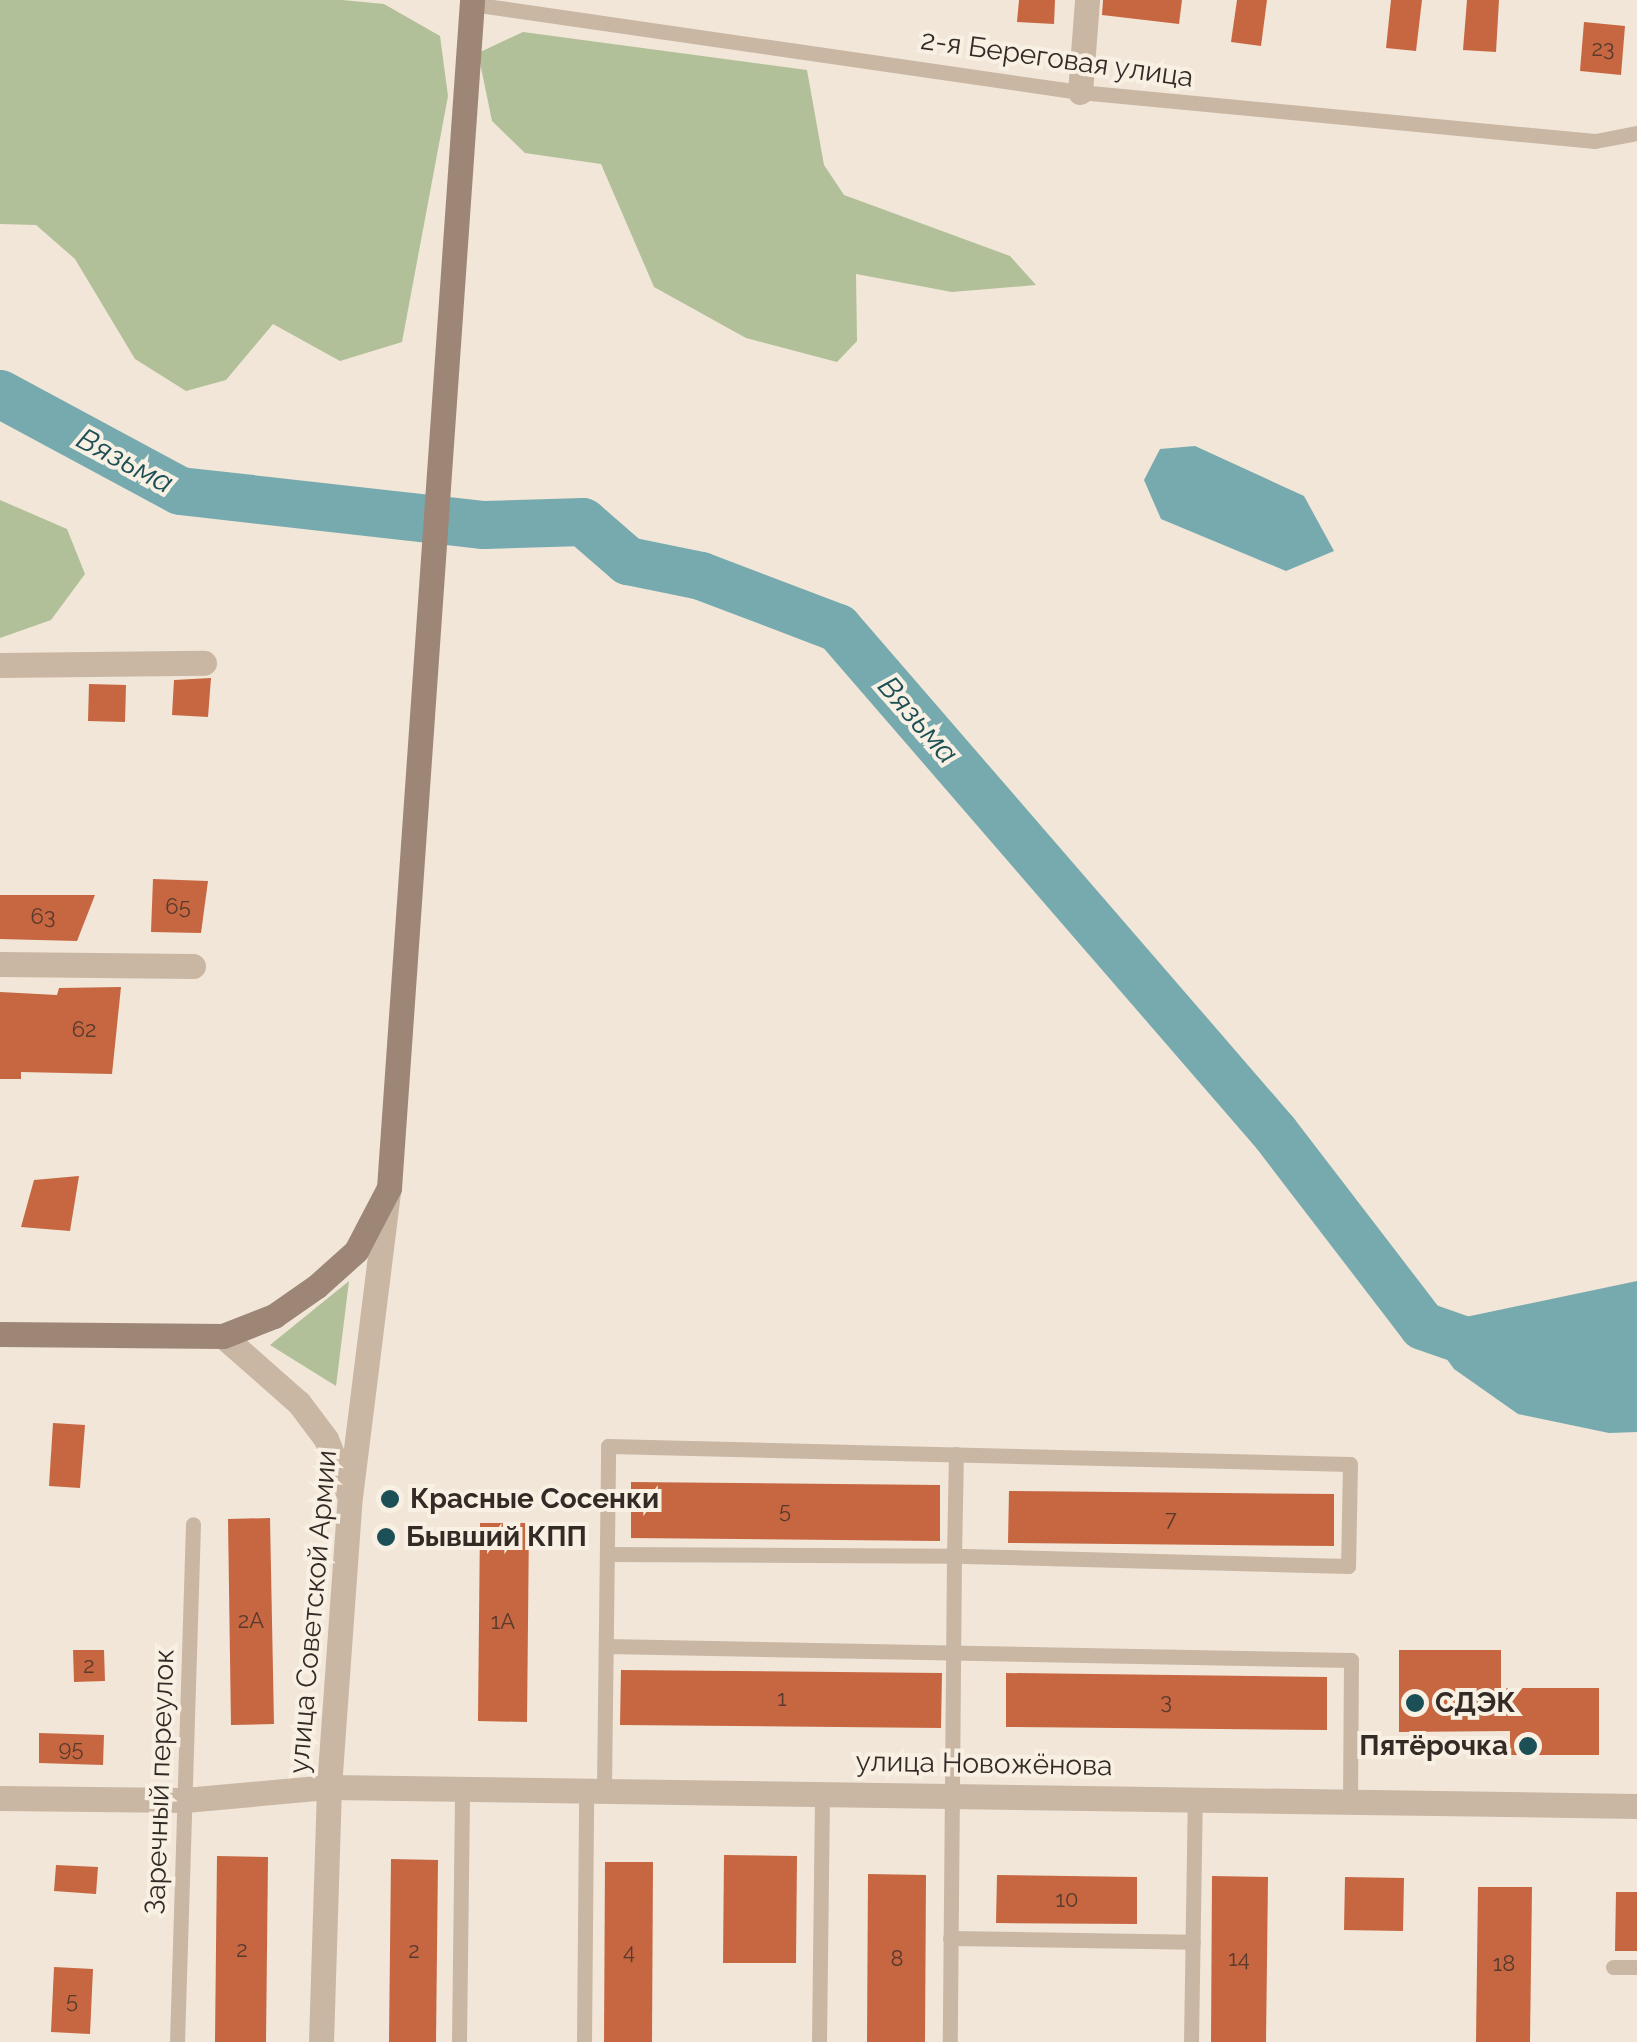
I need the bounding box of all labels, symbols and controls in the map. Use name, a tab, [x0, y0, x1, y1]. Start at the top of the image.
street label: 2-я Береговая улица	[918, 23, 1196, 95]
house number: 23	[1591, 36, 1615, 62]
water label: Вязьма	[71, 421, 179, 501]
water label: Вязьма	[870, 669, 966, 771]
house number: 65	[165, 894, 191, 920]
house number: 63	[30, 904, 56, 930]
house number: 62	[72, 1017, 96, 1043]
street label: улица Советской Армии	[282, 1448, 344, 1776]
place label: Красные Сосенки	[410, 1482, 659, 1516]
marker: Красные Сосенки	[379, 1488, 401, 1510]
house number: 5	[779, 1498, 791, 1524]
house number: 7	[1165, 1506, 1177, 1532]
place label: Бывший КПП	[406, 1520, 587, 1554]
marker: Бывший КПП	[375, 1526, 397, 1548]
house number: 2А	[238, 1608, 264, 1634]
house number: 1А	[491, 1609, 515, 1635]
street label: Заречный переулок	[139, 1649, 181, 1915]
house number: 2	[83, 1653, 95, 1679]
house number: 1	[777, 1686, 787, 1712]
place label: СДЭК	[1435, 1686, 1515, 1720]
house number: 3	[1160, 1689, 1172, 1715]
marker: СДЭК	[1404, 1692, 1426, 1714]
place label: Пятёрочка	[1359, 1729, 1508, 1763]
marker: Пятёрочка	[1517, 1735, 1539, 1757]
house number: 95	[59, 1736, 83, 1762]
street label: улица Новожёнова	[855, 1745, 1113, 1783]
house number: 10	[1056, 1887, 1078, 1913]
house number: 2	[236, 1937, 248, 1963]
house number: 2	[408, 1938, 420, 1964]
house number: 4	[623, 1939, 635, 1965]
house number: 8	[890, 1946, 904, 1972]
house number: 14	[1228, 1946, 1250, 1972]
house number: 18	[1493, 1951, 1515, 1977]
house number: 5	[66, 1988, 78, 2014]

